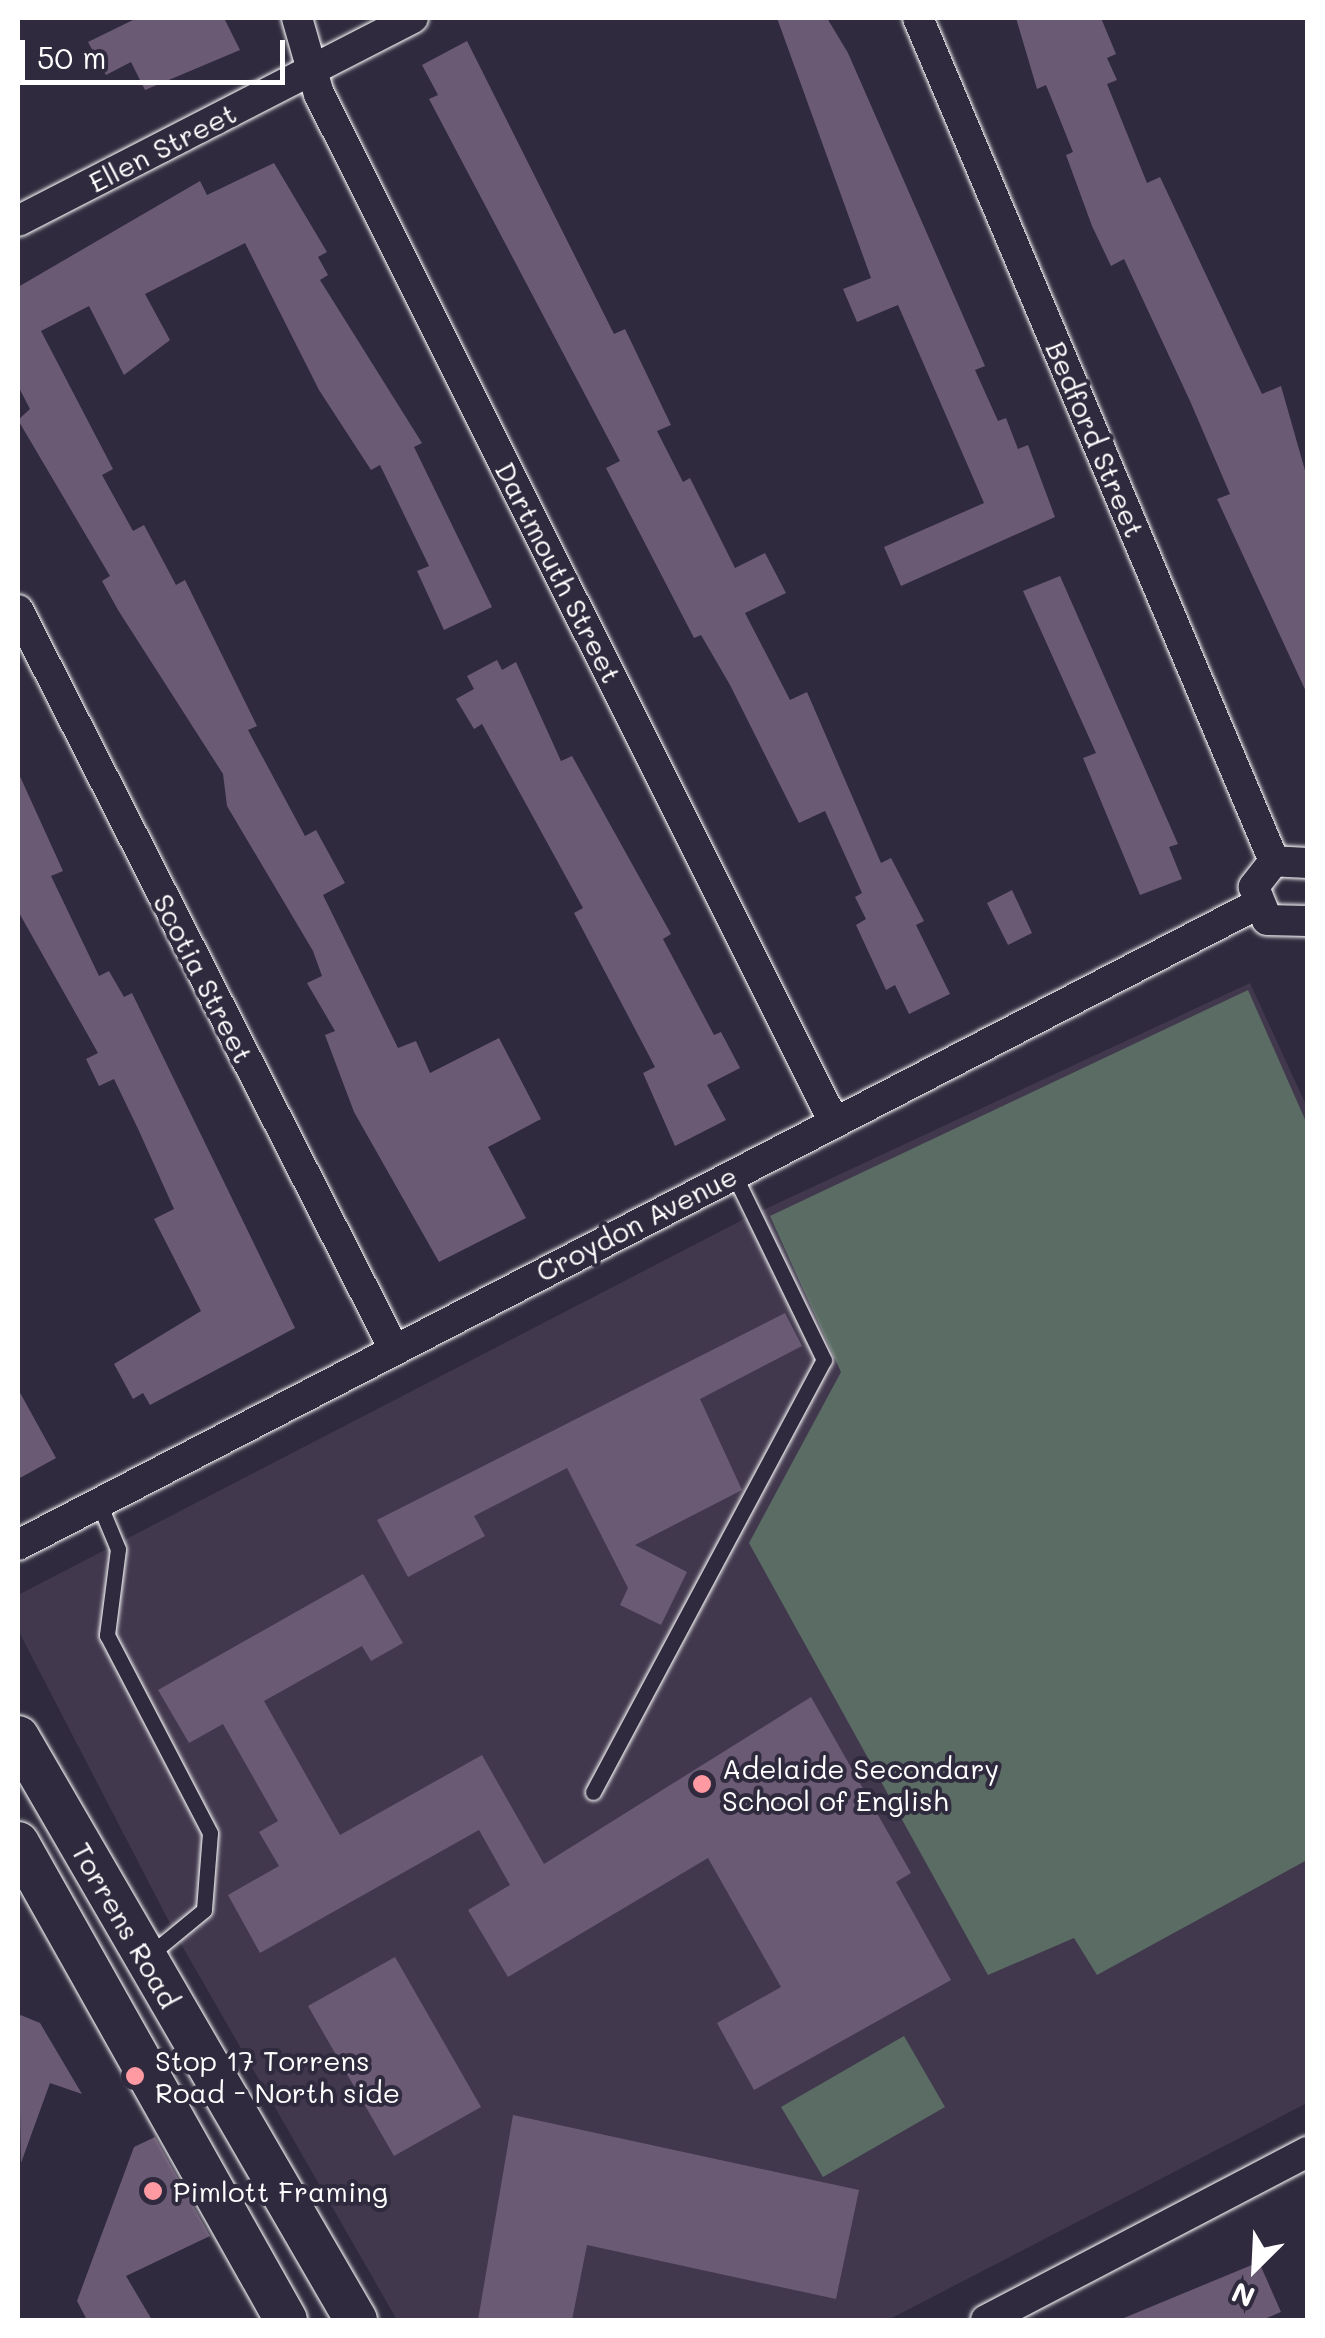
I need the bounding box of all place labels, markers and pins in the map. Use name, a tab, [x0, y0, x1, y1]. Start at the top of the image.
place label: Adelaide Secondary School of English	[722, 1751, 999, 1817]
marker: Adelaide Secondary School of English	[691, 1773, 713, 1795]
place label: Stop 17 Torrens Road - North side	[155, 2043, 400, 2109]
marker: Stop 17 Torrens Road - North side	[124, 2065, 146, 2087]
place label: Pimlott Framing	[173, 2174, 388, 2208]
marker: Pimlott Framing	[142, 2180, 164, 2202]

